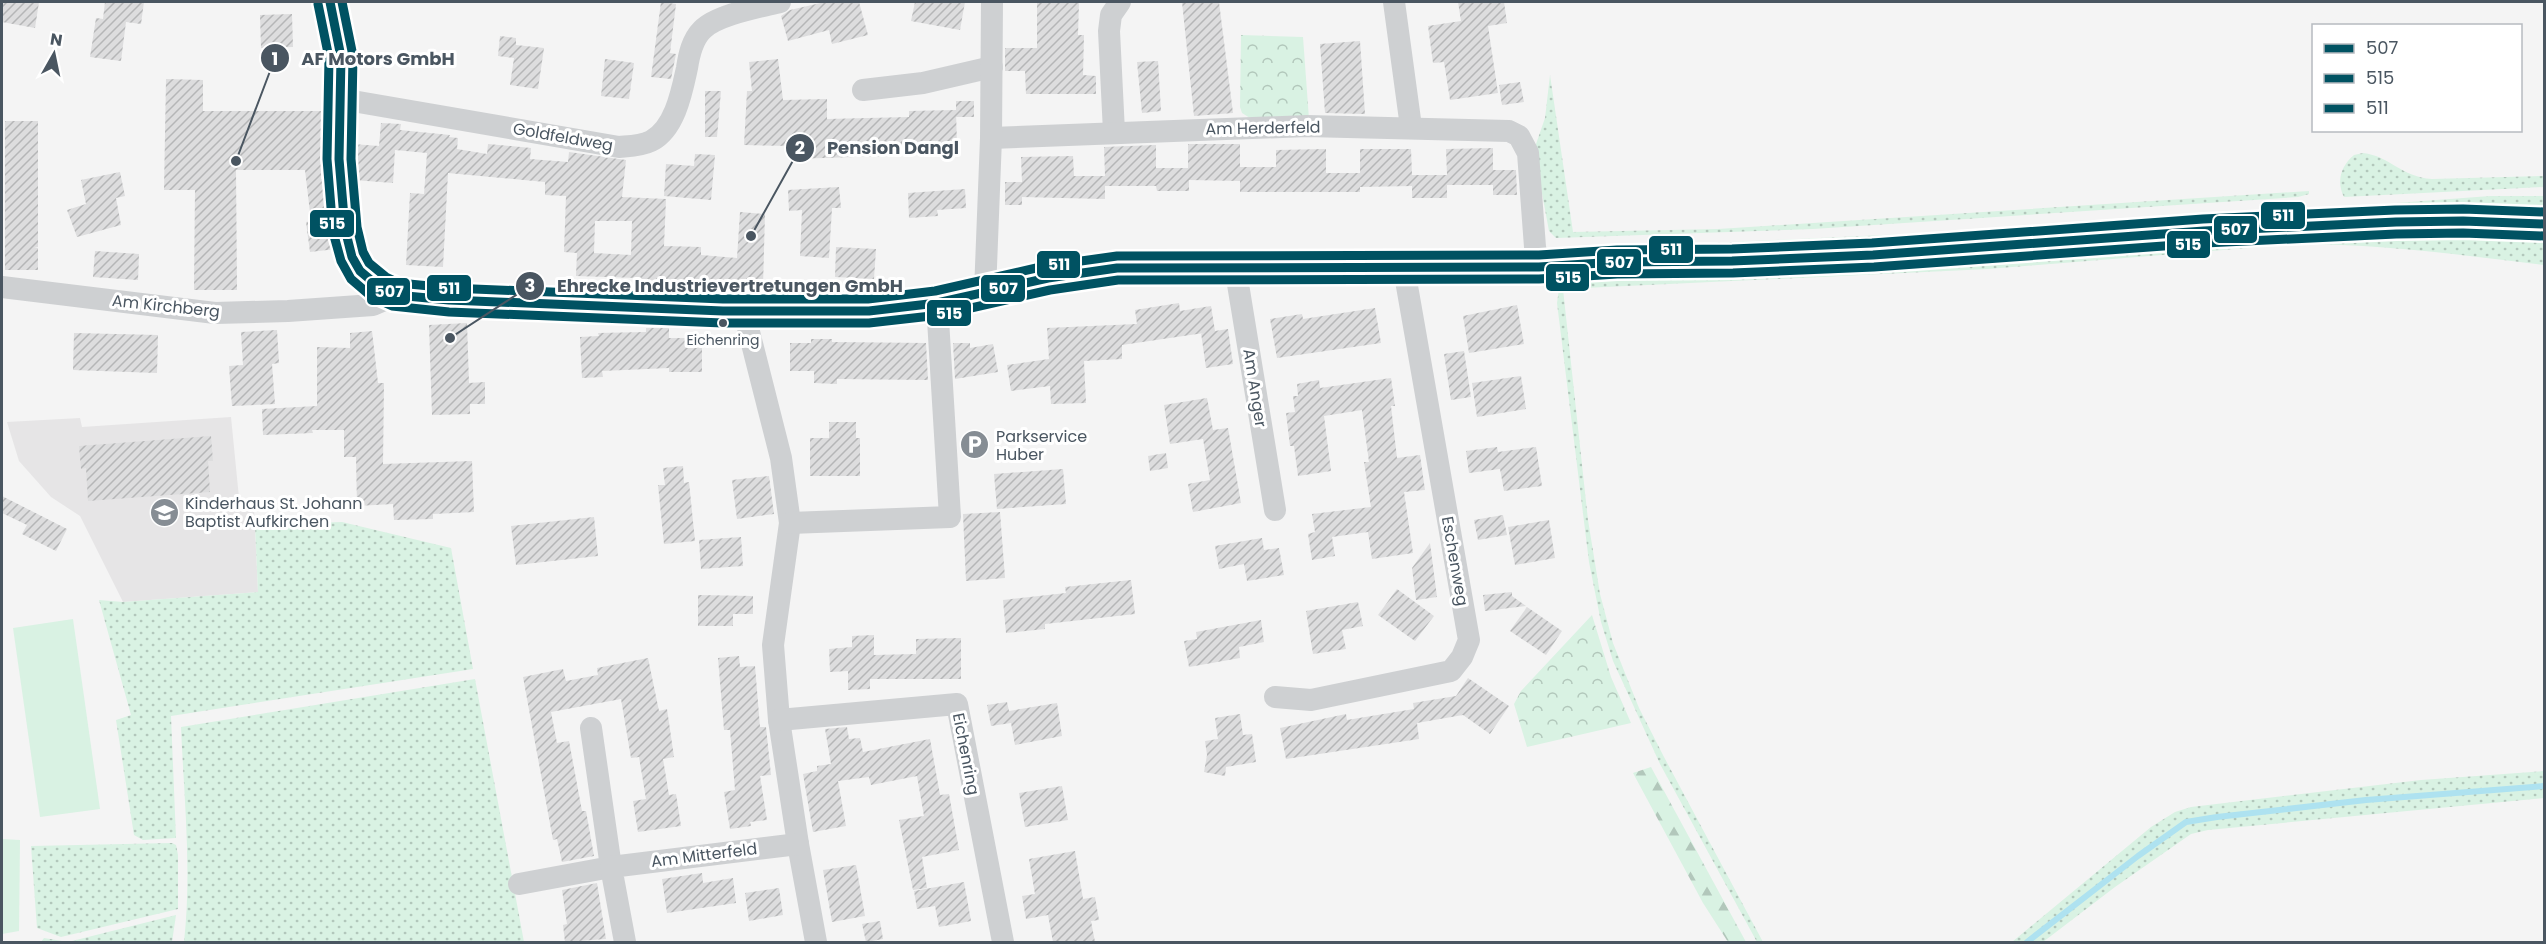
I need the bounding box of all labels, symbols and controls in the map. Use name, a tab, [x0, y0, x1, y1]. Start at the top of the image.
north arrow	[24, 24, 84, 84]
legend	[2312, 24, 2522, 132]
text: N	[49, 27, 64, 52]
text: 507	[2366, 35, 2399, 60]
callout: AF Motors GmbH	[260, 40, 467, 76]
text: 1	[272, 46, 278, 71]
text: AF Motors GmbH	[301, 46, 455, 71]
text: 515	[2366, 65, 2394, 90]
text: 511	[2366, 95, 2389, 120]
street label: Am Herderfeld	[1205, 115, 1321, 141]
street label: Goldfeldweg	[511, 117, 615, 157]
callout: Pension Dangl	[785, 130, 971, 166]
text: 2	[795, 135, 805, 160]
text: Pension Dangl	[827, 135, 959, 160]
line badge: 511	[2260, 201, 2306, 230]
text: 511	[2272, 204, 2294, 227]
line badge: 515	[309, 209, 355, 238]
text: 515	[319, 212, 345, 235]
line badge: 507	[2213, 215, 2258, 244]
text: 507	[2220, 218, 2250, 241]
line badge: 515	[2166, 230, 2211, 259]
text: 515	[2175, 233, 2201, 256]
line badge: 511	[1648, 235, 1694, 264]
text: 511	[1660, 238, 1682, 261]
line badge: 507	[1596, 248, 1642, 276]
line badge: 511	[1036, 250, 1081, 279]
text: 507	[1604, 251, 1634, 274]
text: 511	[1048, 253, 1070, 276]
line badge: 515	[1545, 263, 1590, 292]
text: 515	[1555, 266, 1581, 289]
callout: Ehrecke Industrievertretungen GmbH	[515, 268, 915, 304]
text: 3	[525, 273, 535, 298]
text: Ehrecke Industrievertretungen GmbH	[557, 273, 903, 298]
line badge: 511	[426, 274, 472, 302]
line badge: 507	[980, 274, 1026, 303]
line badge: 507	[366, 277, 411, 306]
text: 511	[438, 277, 460, 300]
text: 507	[988, 277, 1018, 300]
text: 507	[374, 280, 404, 303]
street label: Am Kirchberg	[111, 289, 221, 323]
line badge: 515	[926, 299, 972, 327]
text: 515	[936, 302, 962, 325]
marker: Eichenring	[717, 317, 729, 329]
place label: Eichenring	[687, 330, 759, 350]
street label: Am Anger	[1237, 347, 1273, 429]
place label: Parkservice Huber	[996, 425, 1087, 466]
parking icon: Parkservice Huber	[959, 429, 991, 461]
place label: Kinderhaus St. Johann Baptist Aufkirchen	[185, 492, 363, 533]
school or university icon: Kinderhaus St. Johann Baptist Aufkirchen	[148, 496, 180, 528]
street label: Eschenweg	[1436, 514, 1474, 608]
street label: Eichenring	[947, 711, 985, 797]
street label: Am Mitterfeld	[650, 837, 758, 873]

